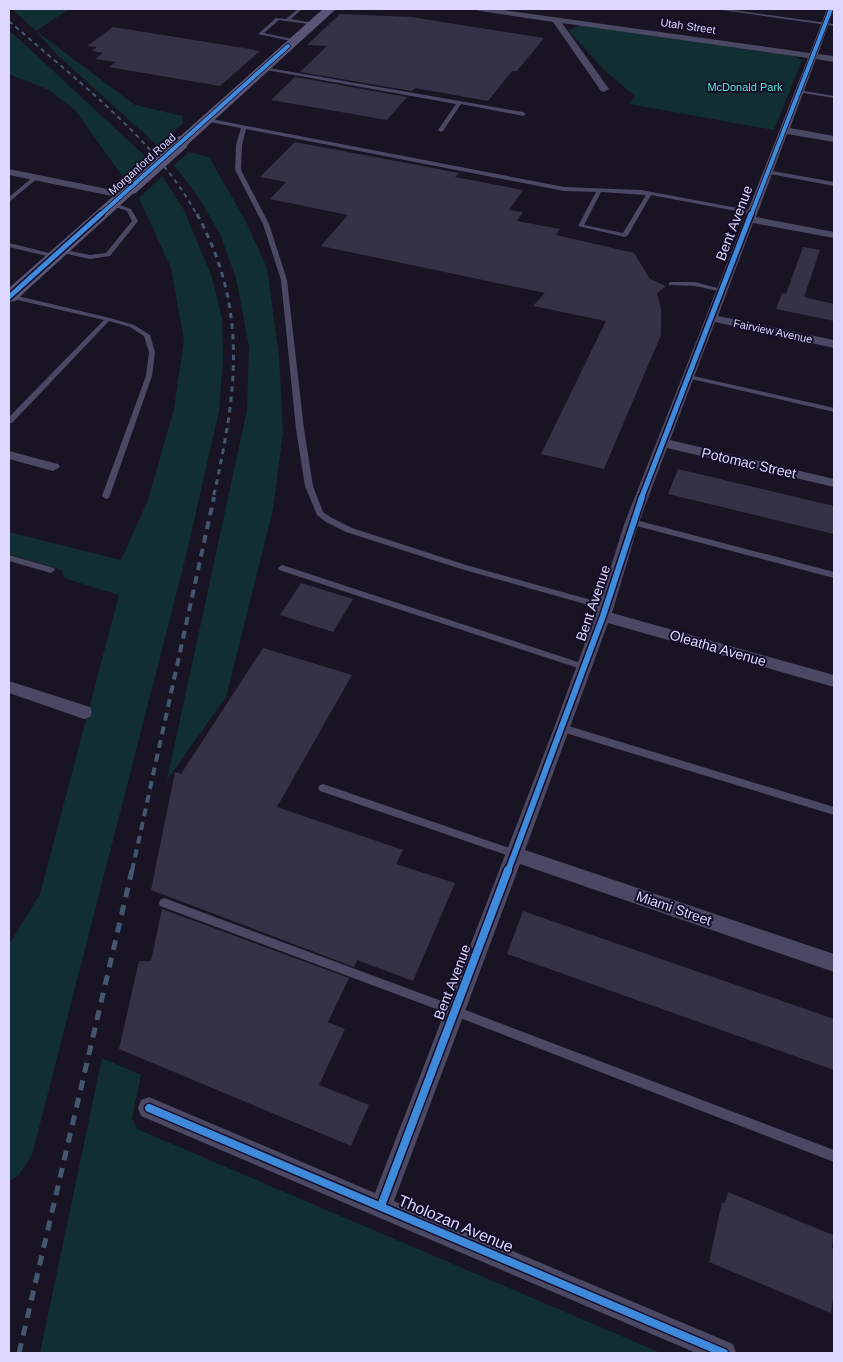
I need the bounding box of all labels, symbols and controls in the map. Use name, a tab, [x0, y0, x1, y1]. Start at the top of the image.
street label: Utah Street	[660, 16, 716, 36]
park label: McDonald Park	[707, 81, 783, 93]
street label: Morganford Road	[106, 131, 178, 197]
street label: Bent Avenue	[712, 183, 756, 263]
street label: Fairview Avenue	[732, 317, 814, 345]
street label: Potomac Street	[700, 444, 798, 482]
street label: Bent Avenue	[573, 563, 614, 643]
street label: Oleatha Avenue	[668, 627, 768, 669]
street label: Miami Street	[634, 888, 714, 928]
street label: Bent Avenue	[430, 942, 474, 1022]
street label: Tholozan Avenue	[396, 1192, 516, 1255]

